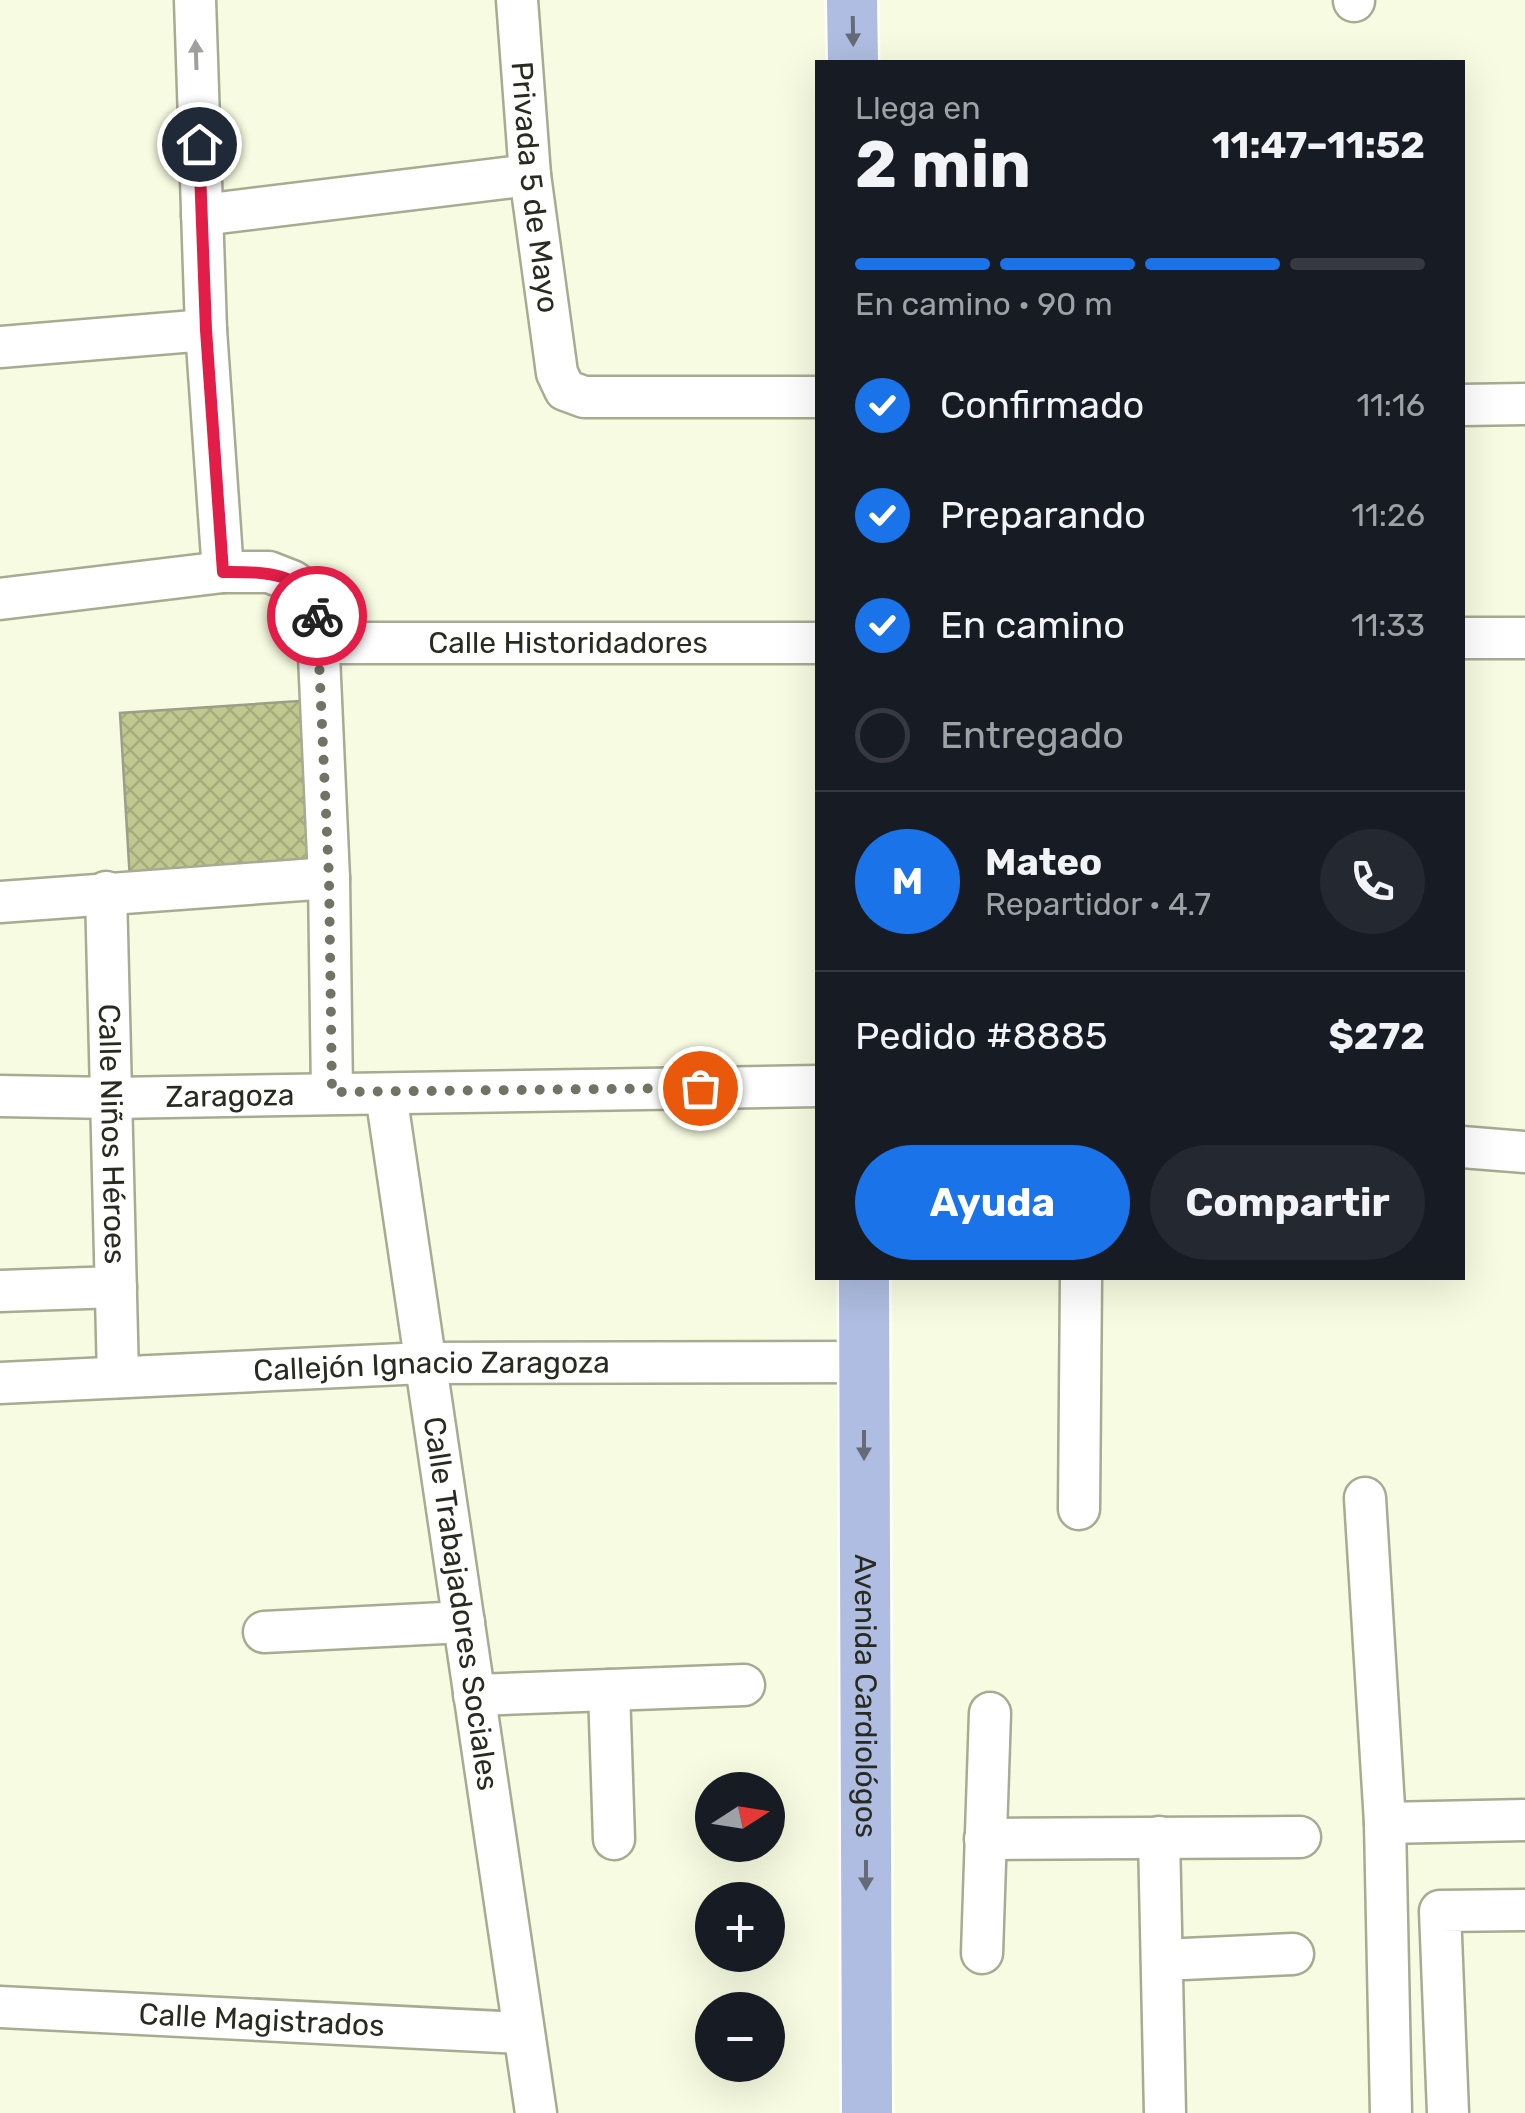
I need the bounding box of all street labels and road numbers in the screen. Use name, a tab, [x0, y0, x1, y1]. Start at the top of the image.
street label: Privada 5 de Mayo	[504, 60, 567, 315]
street label: Calle Historidadores	[428, 625, 708, 661]
street label: Calle Niños Héroes	[91, 1003, 133, 1264]
street label: Zaragoza	[165, 1077, 295, 1115]
street label: Callejón Ignacio Zaragoza	[252, 1345, 610, 1389]
street label: Calle Trabajadores Sociales	[416, 1414, 506, 1793]
street label: Avenida Cardiológos	[847, 1554, 884, 1838]
street label: Calle Magistrados	[138, 1996, 385, 2044]

